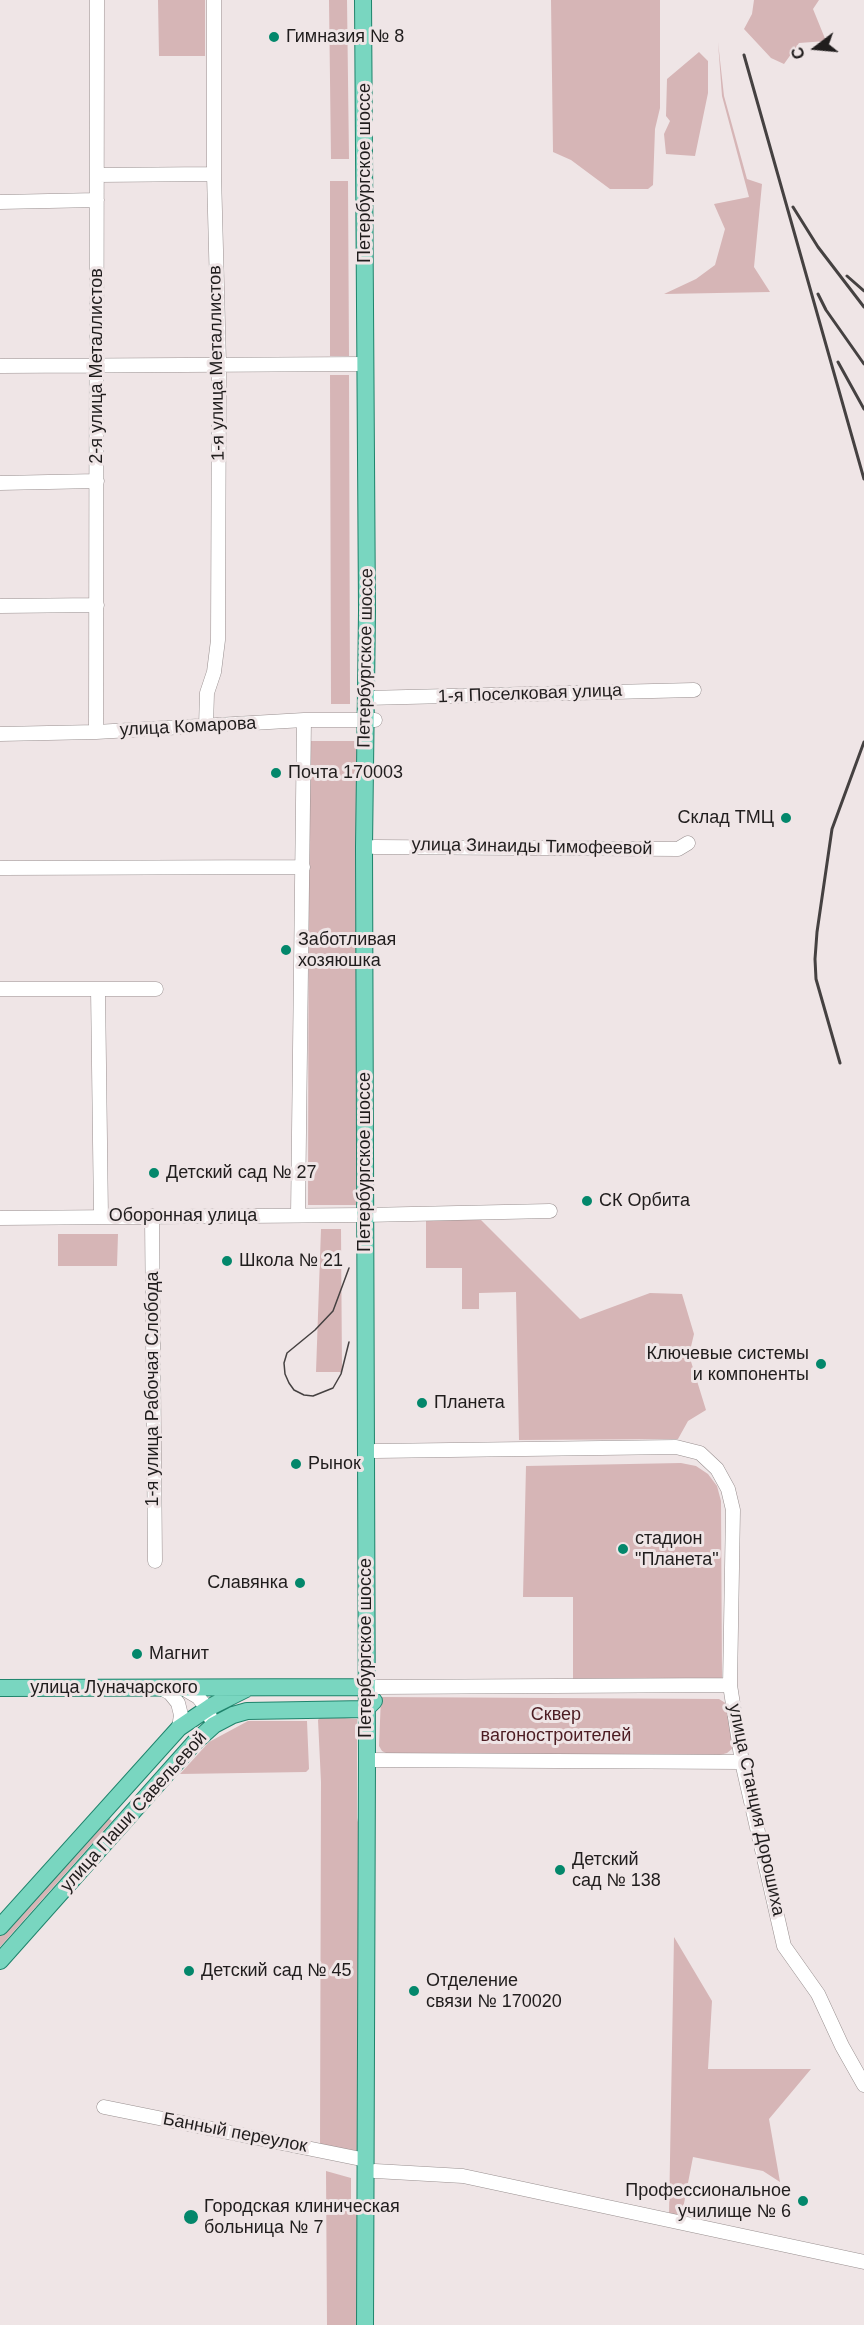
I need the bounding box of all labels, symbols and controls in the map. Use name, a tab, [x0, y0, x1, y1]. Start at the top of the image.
north arrow	[786, 18, 846, 78]
place label: Гимназия № 8	[286, 26, 404, 48]
marker: Гимназия № 8	[267, 30, 281, 44]
text: С	[788, 45, 808, 61]
street label: Петербургское шоссе	[354, 83, 376, 263]
street label: 1-я улица Металлистов	[204, 265, 230, 461]
street label: 2-я улица Металлистов	[86, 268, 108, 464]
street label: Петербургское шоссе	[354, 568, 378, 748]
street label: 1-я Поселковая улица	[438, 680, 622, 708]
street label: улица Комарова	[119, 713, 257, 741]
place label: Почта 170003	[288, 762, 403, 784]
marker: Почта 170003	[269, 766, 283, 780]
place label: Склад ТМЦ	[678, 807, 774, 829]
marker: Склад ТМЦ	[779, 811, 793, 825]
street label: улица Зинаиды Тимофеевой	[411, 834, 653, 860]
place label: Заботливая хозяюшка	[298, 929, 396, 972]
marker: Заботливая хозяюшка	[279, 943, 293, 957]
street label: Петербургское шоссе	[354, 1072, 376, 1252]
place label: Детский сад № 27	[166, 1162, 316, 1184]
marker: Детский сад № 27	[147, 1166, 161, 1180]
place label: СК Орбита	[599, 1190, 690, 1212]
marker: СК Орбита	[580, 1194, 594, 1208]
street label: Оборонная улица	[109, 1205, 257, 1227]
place label: Школа № 21	[239, 1250, 343, 1272]
marker: Школа № 21	[220, 1254, 234, 1268]
street label: 1-я улица Рабочая Слобода	[142, 1272, 164, 1506]
place label: Ключевые системы и компоненты	[647, 1343, 809, 1386]
marker: Ключевые системы и компоненты	[814, 1357, 828, 1371]
place label: Планета	[434, 1392, 505, 1414]
marker: Планета	[415, 1396, 429, 1410]
place label: Рынок	[308, 1453, 361, 1475]
marker: Рынок	[289, 1457, 303, 1471]
place label: стадион "Планета"	[635, 1528, 719, 1570]
marker: стадион "Планета"	[616, 1542, 630, 1556]
street label: Петербургское шоссе	[355, 1558, 377, 1738]
place label: Славянка	[207, 1572, 288, 1594]
marker: Славянка	[293, 1576, 307, 1590]
place label: Магнит	[149, 1643, 209, 1665]
marker: Магнит	[130, 1647, 144, 1661]
street label: улица Луначарского	[30, 1677, 198, 1699]
street label: улица Станция Дорошиха	[723, 1702, 789, 1918]
park label: Сквер вагоностроителей	[481, 1704, 631, 1746]
street label: улица Паши Савельевой	[56, 1727, 212, 1897]
place label: Детский сад № 138	[572, 1849, 661, 1892]
marker: Детский сад № 138	[553, 1863, 567, 1877]
place label: Детский сад № 45	[201, 1960, 351, 1982]
marker: Детский сад № 45	[182, 1964, 196, 1978]
place label: Отделение связи № 170020	[426, 1970, 562, 2012]
marker: Отделение связи № 170020	[407, 1984, 421, 1998]
street label: Банный переулок	[161, 2108, 309, 2158]
place label: Профессиональное училище № 6	[625, 2180, 791, 2222]
marker: Профессиональное училище № 6	[796, 2194, 810, 2208]
place label: Городская клиническая больница № 7	[204, 2196, 400, 2238]
marker: Городская клиническая больница № 7	[182, 2208, 200, 2226]

